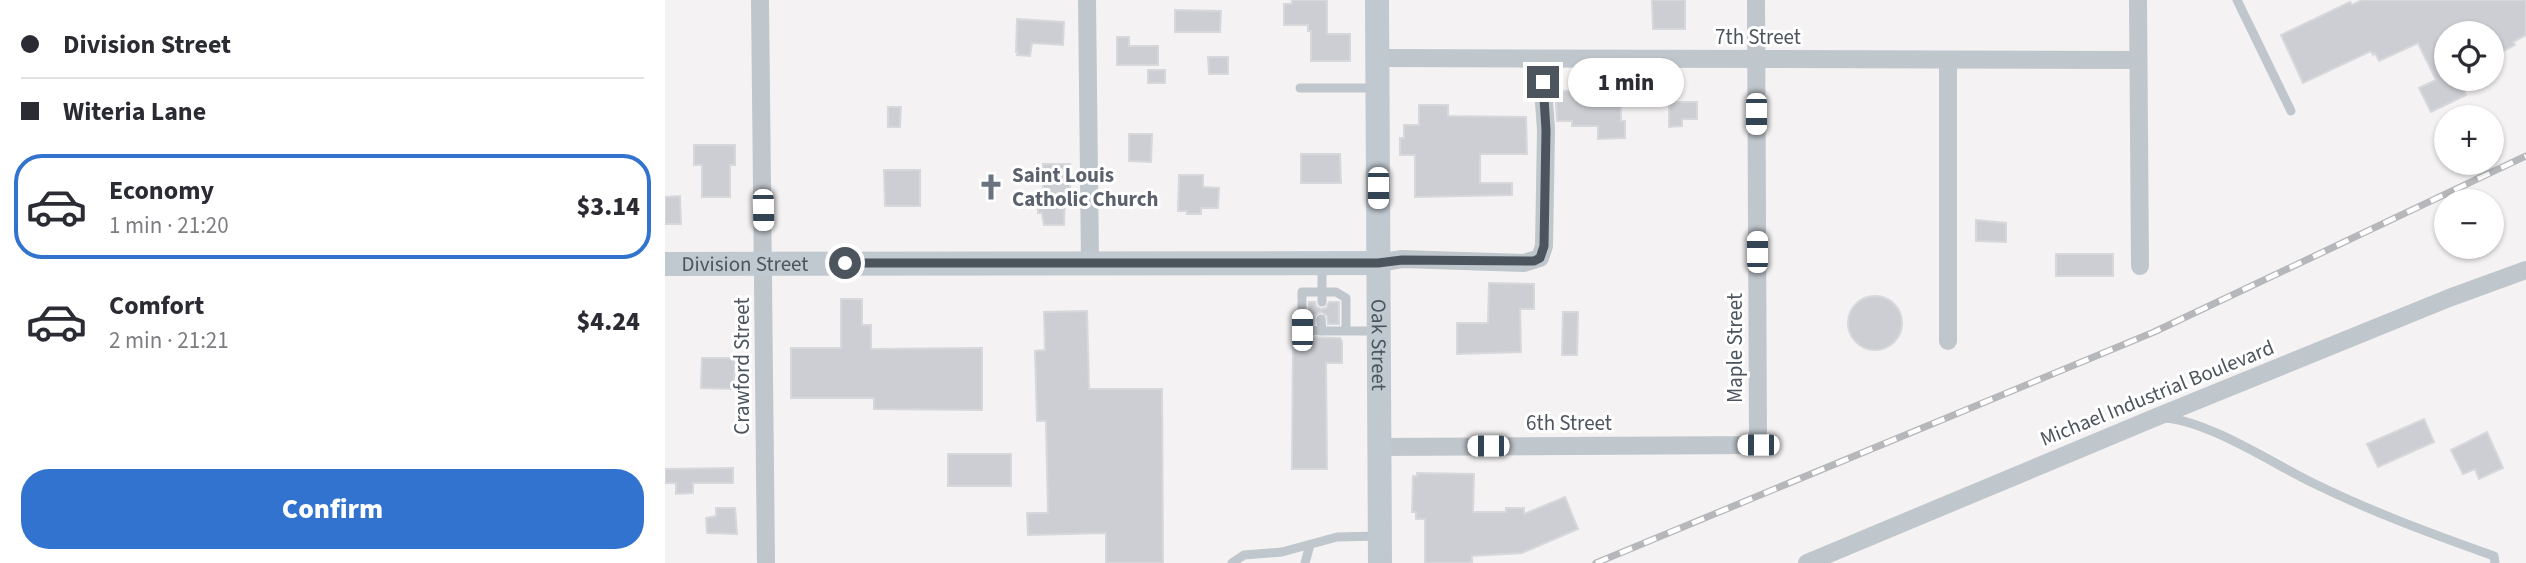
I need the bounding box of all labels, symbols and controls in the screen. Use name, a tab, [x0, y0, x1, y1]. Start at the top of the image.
map controls	[2434, 21, 2504, 259]
button: locate	[2434, 21, 2504, 91]
street label: 7th Street	[1715, 22, 1801, 52]
text: Division Street	[63, 26, 231, 63]
callout: 1 min	[1568, 57, 1683, 106]
route end	[1527, 66, 1559, 98]
text: 1 min	[1598, 66, 1654, 99]
text: Witeria Lane	[63, 93, 206, 130]
car	[1746, 93, 1767, 135]
button: +	[2434, 105, 2504, 175]
place label: Saint Louis Catholic Church	[1012, 160, 1159, 214]
car	[1368, 167, 1389, 209]
text: Economy	[109, 172, 214, 209]
church icon: Saint Louis Catholic Church	[976, 172, 1006, 202]
icon: car	[25, 175, 88, 238]
text: $3.14	[576, 188, 640, 225]
car	[753, 189, 774, 231]
button: −	[2434, 189, 2504, 259]
text: 1 min · 21:20	[109, 209, 229, 242]
car	[1747, 231, 1768, 273]
route start	[829, 247, 861, 279]
street label: Division Street	[682, 249, 808, 279]
text: Comfort	[109, 287, 204, 324]
icon: car	[25, 290, 88, 353]
street label: Maple Street	[1720, 293, 1750, 403]
street label: Crawford Street	[727, 297, 757, 435]
street label: Oak Street	[1364, 299, 1394, 391]
text: $4.24	[576, 303, 640, 340]
car	[1292, 309, 1313, 351]
text: 2 min · 21:21	[109, 324, 229, 357]
street label: Michael Industrial Boulevard	[2036, 332, 2278, 454]
street label: 6th Street	[1526, 408, 1612, 438]
car	[1738, 435, 1780, 456]
car	[1468, 436, 1510, 457]
button: Confirm	[21, 469, 644, 549]

